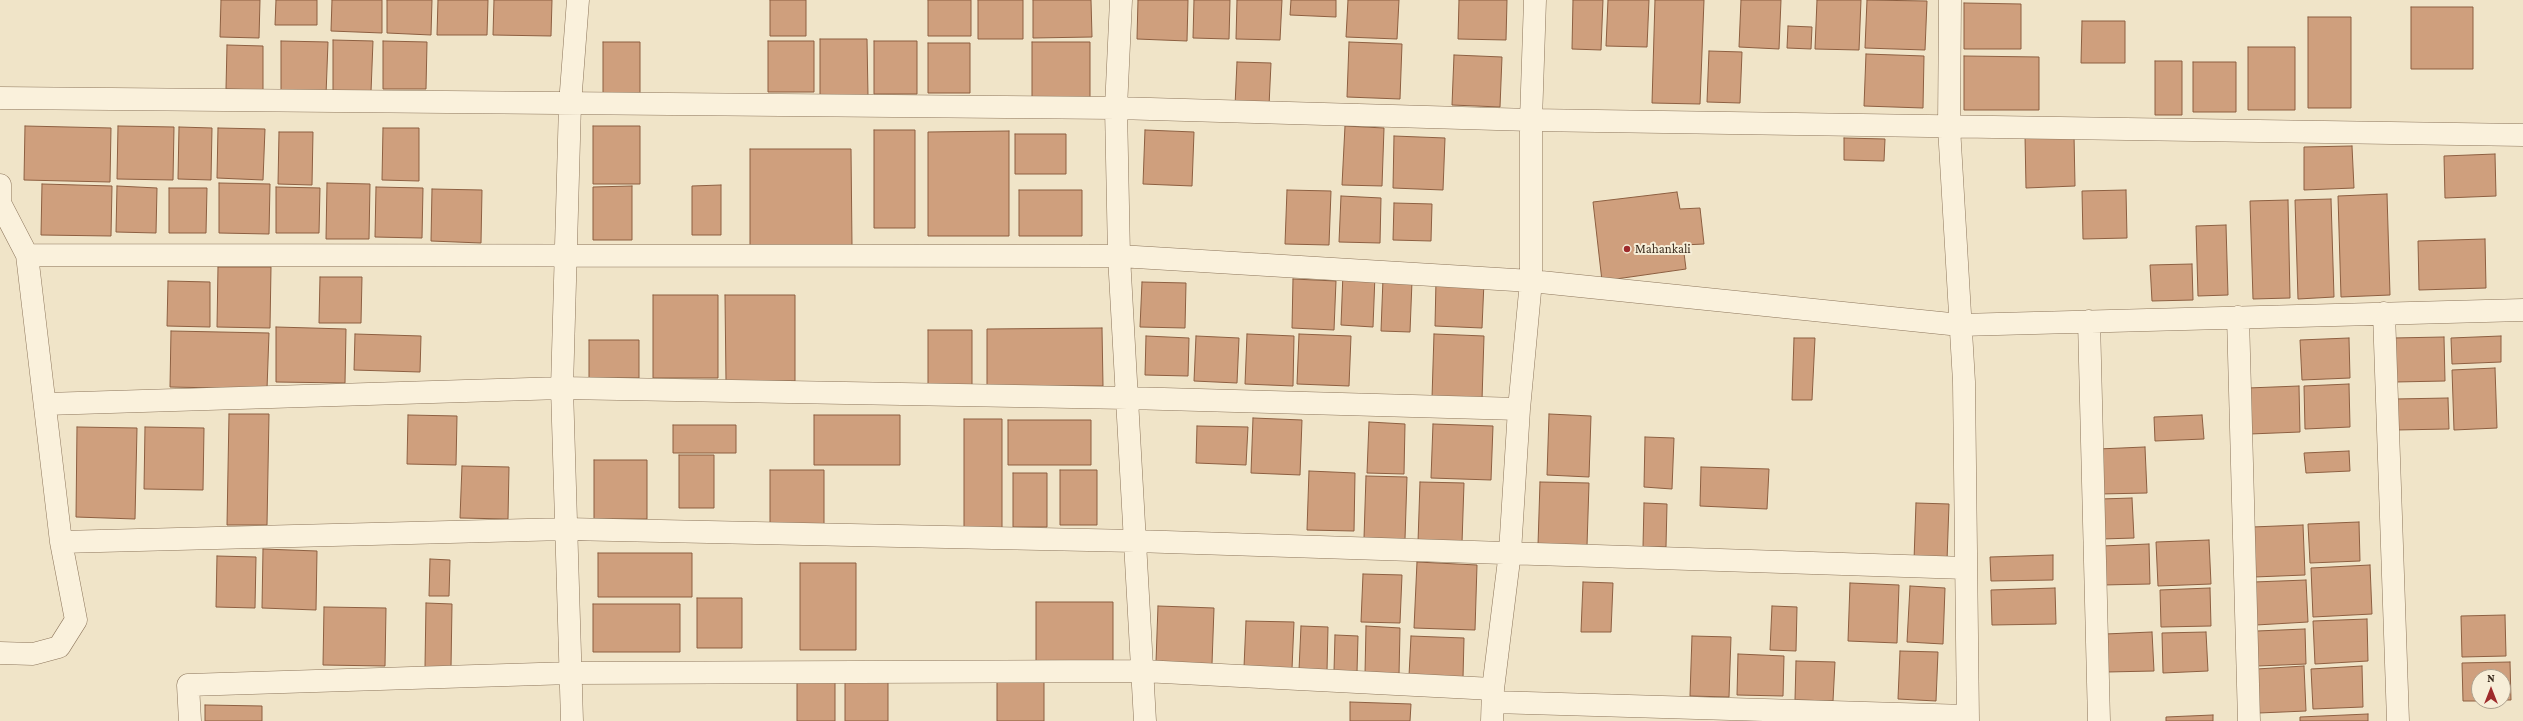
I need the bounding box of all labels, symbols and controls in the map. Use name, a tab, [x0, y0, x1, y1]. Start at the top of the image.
place label: Mahankali	[1635, 241, 1691, 257]
marker: Mahankali	[1622, 244, 1632, 254]
north arrow	[2471, 669, 2511, 709]
text: N	[2487, 672, 2495, 684]

